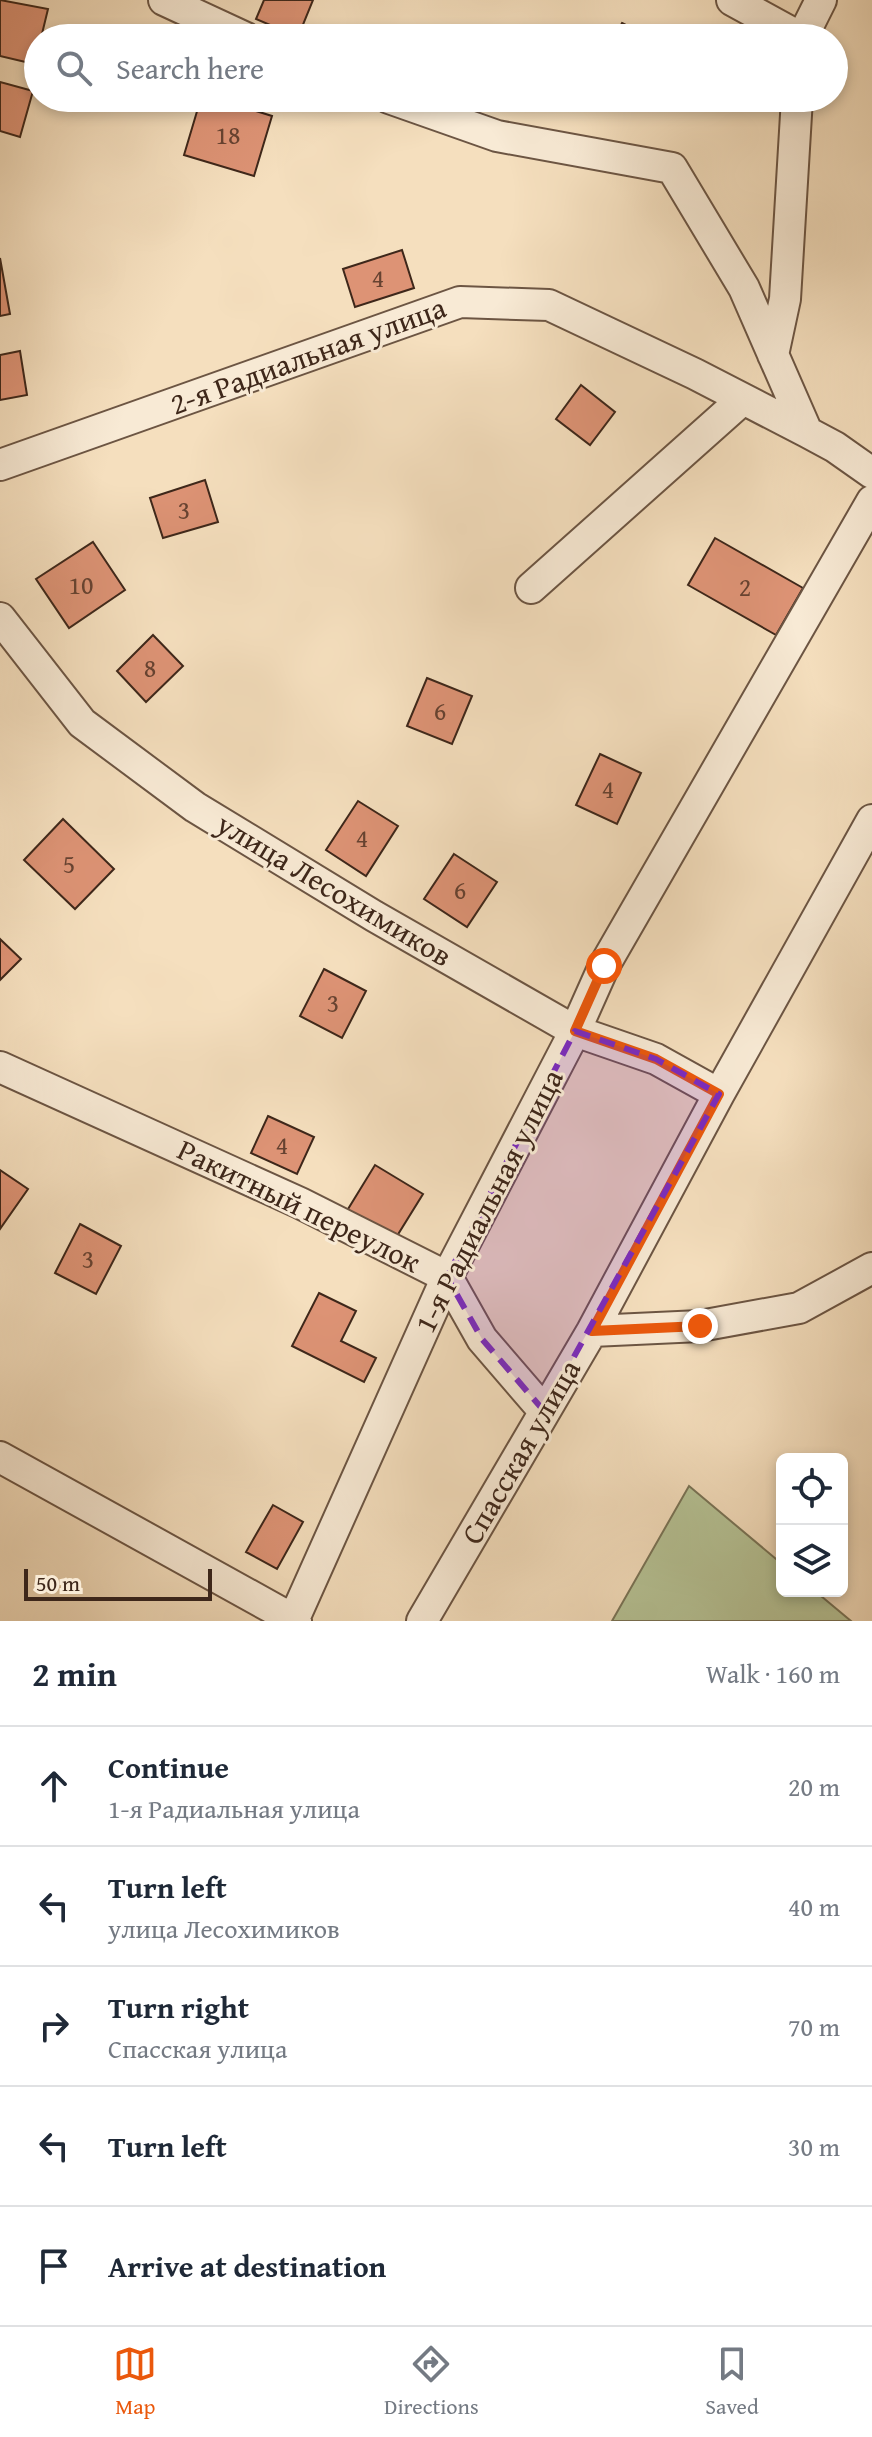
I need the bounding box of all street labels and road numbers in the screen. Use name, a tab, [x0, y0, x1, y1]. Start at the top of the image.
street label: 2-я Радиальная улица	[164, 284, 452, 425]
street label: улица Лесохимиков	[208, 801, 460, 977]
street label: 1-я Радиальная улица	[403, 1060, 574, 1340]
street label: Ракитный переулок	[171, 1127, 429, 1283]
street label: Спасская улица	[449, 1350, 591, 1552]

